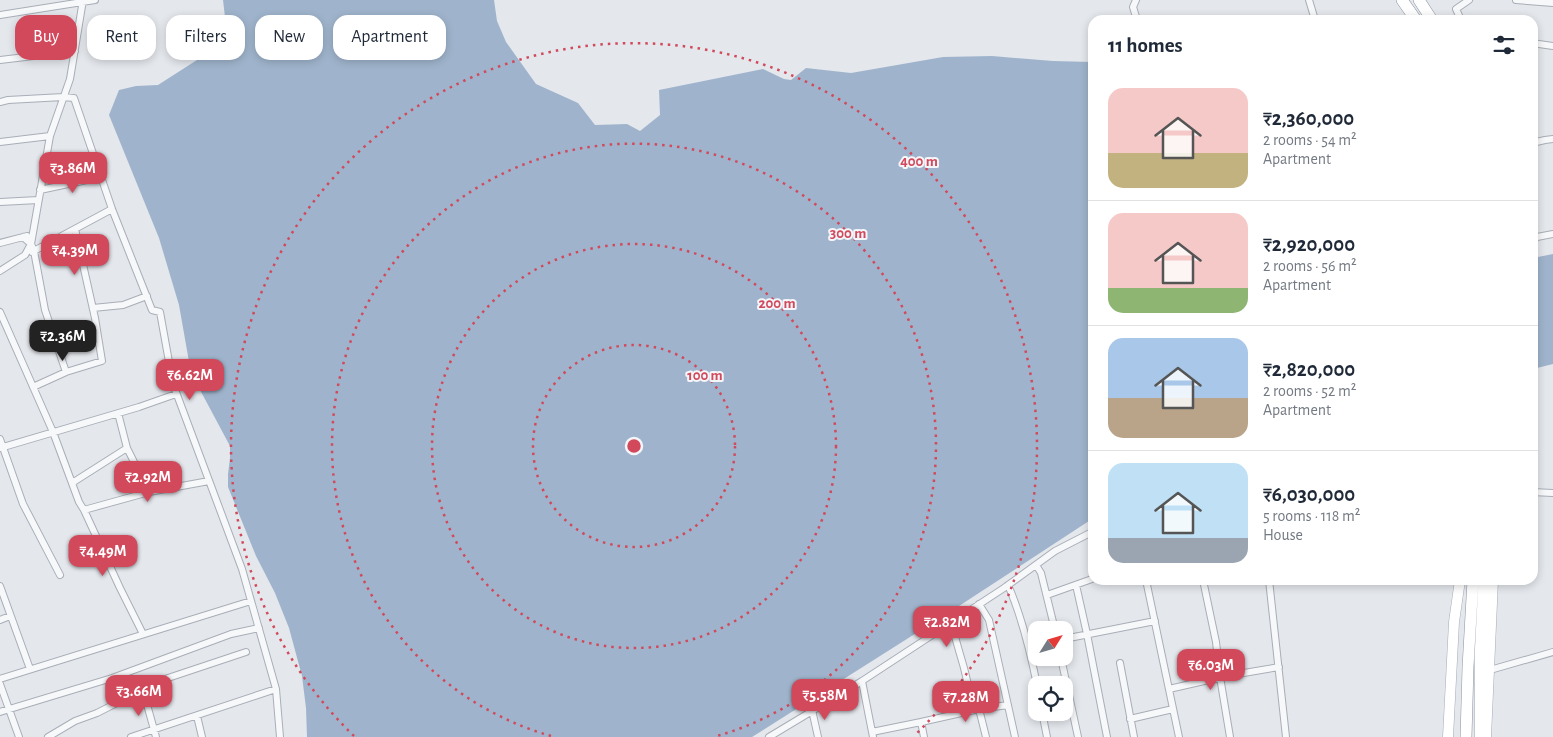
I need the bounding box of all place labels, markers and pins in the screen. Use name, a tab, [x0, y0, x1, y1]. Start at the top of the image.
pin: ₹3.86M	[32, 152, 114, 194]
pin: ₹4.39M	[34, 234, 116, 276]
pin: ₹2.36M	[22, 320, 104, 362]
pin: ₹6.62M	[149, 358, 231, 401]
centre of rings	[625, 437, 643, 455]
pin: ₹2.92M	[107, 460, 189, 503]
pin: ₹4.49M	[62, 534, 144, 577]
pin: ₹2.82M	[906, 606, 988, 648]
pin: ₹6.03M	[1170, 648, 1252, 691]
pin: ₹3.66M	[98, 674, 180, 717]
pin: ₹5.58M	[784, 678, 866, 721]
pin: ₹7.28M	[925, 680, 1007, 723]

